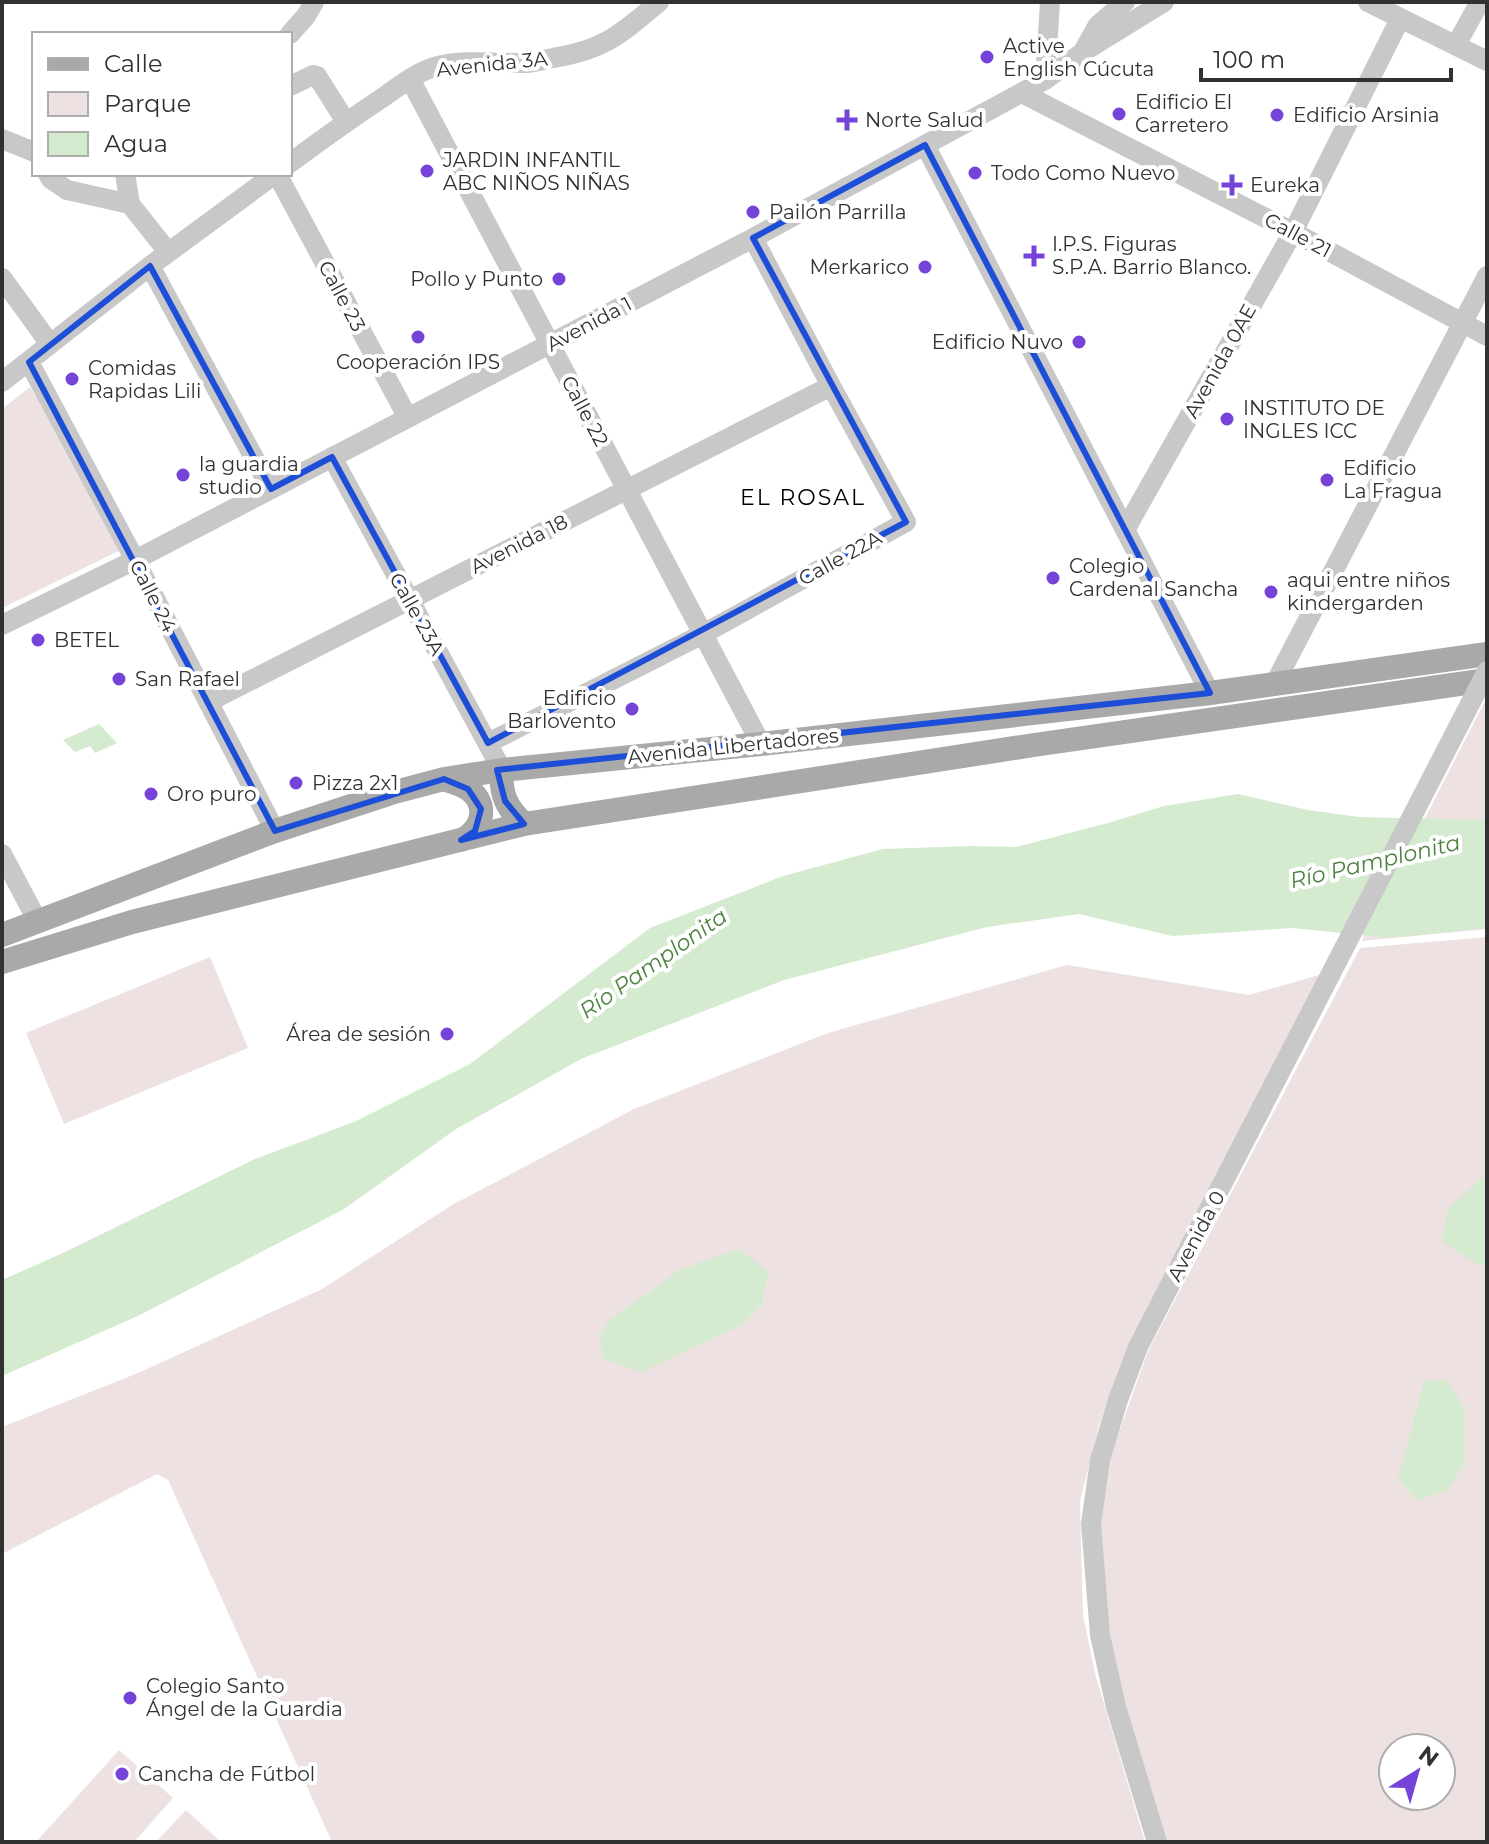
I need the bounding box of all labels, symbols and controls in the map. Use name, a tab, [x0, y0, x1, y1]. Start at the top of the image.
legend	[32, 32, 292, 176]
scale bar	[1201, 32, 1451, 82]
place label: Active English Cúcuta	[1003, 34, 1154, 81]
text: 100 m	[1213, 45, 1285, 74]
street label: Avenida 3A	[435, 46, 549, 82]
marker: Active English Cúcuta	[978, 48, 996, 66]
text: Calle	[104, 49, 162, 78]
text: Parque	[104, 89, 191, 118]
place label: Edificio El Carretero	[1135, 90, 1232, 137]
place label: Edificio Arsinia	[1293, 103, 1440, 127]
marker: Edificio El Carretero	[1110, 105, 1128, 123]
marker: Edificio Arsinia	[1268, 106, 1286, 124]
place label: Norte Salud	[865, 108, 984, 132]
marker: Norte Salud	[836, 109, 858, 131]
text: Agua	[104, 129, 168, 158]
place label: JARDIN INFANTIL ABC NIÑOS NIÑAS	[442, 148, 630, 195]
place label: Todo Como Nuevo	[991, 161, 1175, 185]
marker: JARDIN INFANTIL ABC NIÑOS NIÑAS	[418, 162, 436, 180]
marker: Todo Como Nuevo	[966, 164, 984, 182]
place label: Eureka	[1250, 173, 1320, 197]
marker: Eureka	[1221, 174, 1243, 196]
place label: Pailón Parrilla	[769, 200, 906, 224]
marker: Pailón Parrilla	[744, 203, 762, 221]
street label: Calle 21	[1260, 207, 1336, 263]
place label: I.P.S. Figuras S.P.A. Barrio Blanco.	[1052, 232, 1251, 279]
marker: I.P.S. Figuras S.P.A. Barrio Blanco.	[1023, 245, 1045, 267]
place label: Merkarico	[810, 255, 909, 279]
street label: Calle 23	[313, 257, 371, 335]
marker: Merkarico	[916, 258, 934, 276]
place label: Pollo y Punto	[410, 267, 543, 291]
marker: Pollo y Punto	[550, 270, 568, 288]
street label: Avenida 1	[542, 292, 636, 356]
street label: Avenida 0AE	[1179, 300, 1261, 422]
marker: Cooperación IPS	[409, 328, 427, 346]
place label: Edificio Nuvo	[932, 330, 1063, 354]
marker: Edificio Nuvo	[1070, 333, 1088, 351]
place label: Cooperación IPS	[336, 350, 500, 374]
place label: Comidas Rapidas Lili	[88, 356, 201, 403]
marker: Comidas Rapidas Lili	[63, 370, 81, 388]
street label: Calle 22	[556, 372, 614, 450]
place label: INSTITUTO DE INGLES ICC	[1243, 396, 1385, 443]
marker: INSTITUTO DE INGLES ICC	[1218, 410, 1236, 428]
place label: la guardia studio	[199, 452, 299, 499]
place label: Edificio La Fragua	[1343, 456, 1442, 503]
marker: la guardia studio	[174, 466, 192, 484]
marker: Edificio La Fragua	[1318, 471, 1336, 489]
district label: EL ROSAL	[740, 484, 866, 511]
street label: Avenida 18	[466, 509, 572, 579]
street label: Calle 22A	[794, 525, 886, 591]
place label: Colegio Cardenal Sancha	[1069, 554, 1238, 601]
street label: Calle 24	[125, 556, 181, 636]
street label: Calle 23A	[384, 568, 450, 660]
place label: aqui entre niños kindergarden	[1287, 568, 1450, 615]
marker: Colegio Cardenal Sancha	[1044, 569, 1062, 587]
marker: aqui entre niños kindergarden	[1262, 583, 1280, 601]
place label: BETEL	[54, 628, 119, 652]
marker: BETEL	[29, 631, 47, 649]
place label: San Rafael	[135, 667, 240, 691]
marker: San Rafael	[110, 670, 128, 688]
place label: Edificio Barlovento	[507, 686, 616, 733]
marker: Edificio Barlovento	[623, 700, 641, 718]
street label: Avenida Libertadores	[626, 723, 840, 769]
place label: Pizza 2x1	[312, 771, 398, 795]
marker: Pizza 2x1	[287, 774, 305, 792]
place label: Oro puro	[167, 782, 257, 806]
marker: Oro puro	[142, 785, 160, 803]
water label: Río Pamplonita	[1287, 829, 1463, 894]
water label: Río Pamplonita	[574, 902, 732, 1024]
place label: Área de sesión	[286, 1022, 431, 1046]
marker: Área de sesión	[438, 1025, 456, 1043]
street label: Avenida 0	[1162, 1187, 1230, 1285]
place label: Colegio Santo Ángel de la Guardia	[146, 1674, 343, 1721]
marker: Colegio Santo Ángel de la Guardia	[121, 1689, 139, 1707]
north arrow	[1377, 1732, 1457, 1812]
text: N	[1414, 1740, 1444, 1773]
place label: Cancha de Fútbol	[138, 1762, 315, 1786]
marker: Cancha de Fútbol	[113, 1765, 131, 1783]

